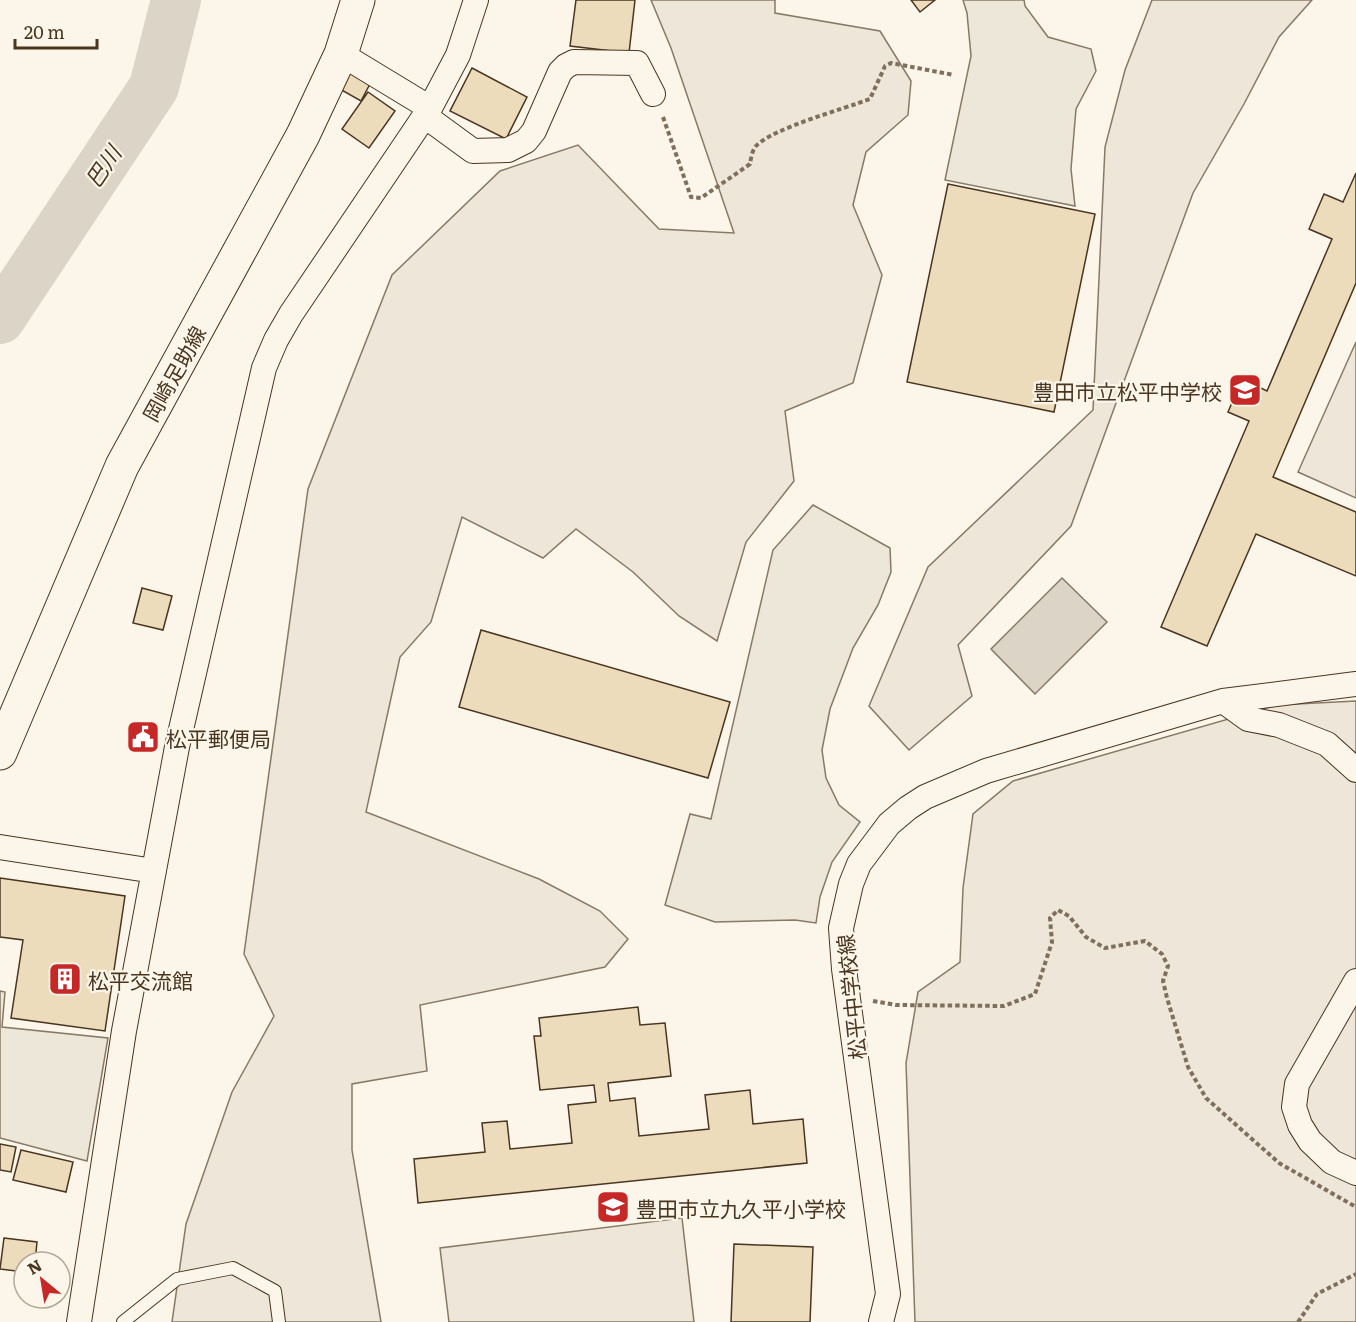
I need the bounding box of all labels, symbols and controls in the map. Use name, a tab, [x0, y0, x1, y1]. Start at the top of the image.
scale bar	[15, 12, 98, 50]
text: 20 m	[24, 18, 65, 45]
water label: 巴川	[76, 137, 129, 193]
street label: 岡崎足助線	[134, 320, 212, 426]
school or university icon: 豊田市立松平中学校	[1227, 372, 1263, 408]
place label: 豊田市立松平中学校	[1033, 375, 1222, 406]
public building icon: 松平郵便局	[125, 719, 161, 755]
place label: 松平郵便局	[166, 722, 271, 753]
street label: 松平中学校線	[828, 933, 872, 1061]
building icon: 松平交流館	[47, 961, 83, 997]
place label: 松平交流館	[88, 964, 193, 995]
school or university icon: 豊田市立九久平小学校	[595, 1189, 631, 1225]
place label: 豊田市立九久平小学校	[636, 1192, 846, 1223]
north arrow	[12, 1250, 72, 1310]
text: N	[22, 1252, 46, 1280]

